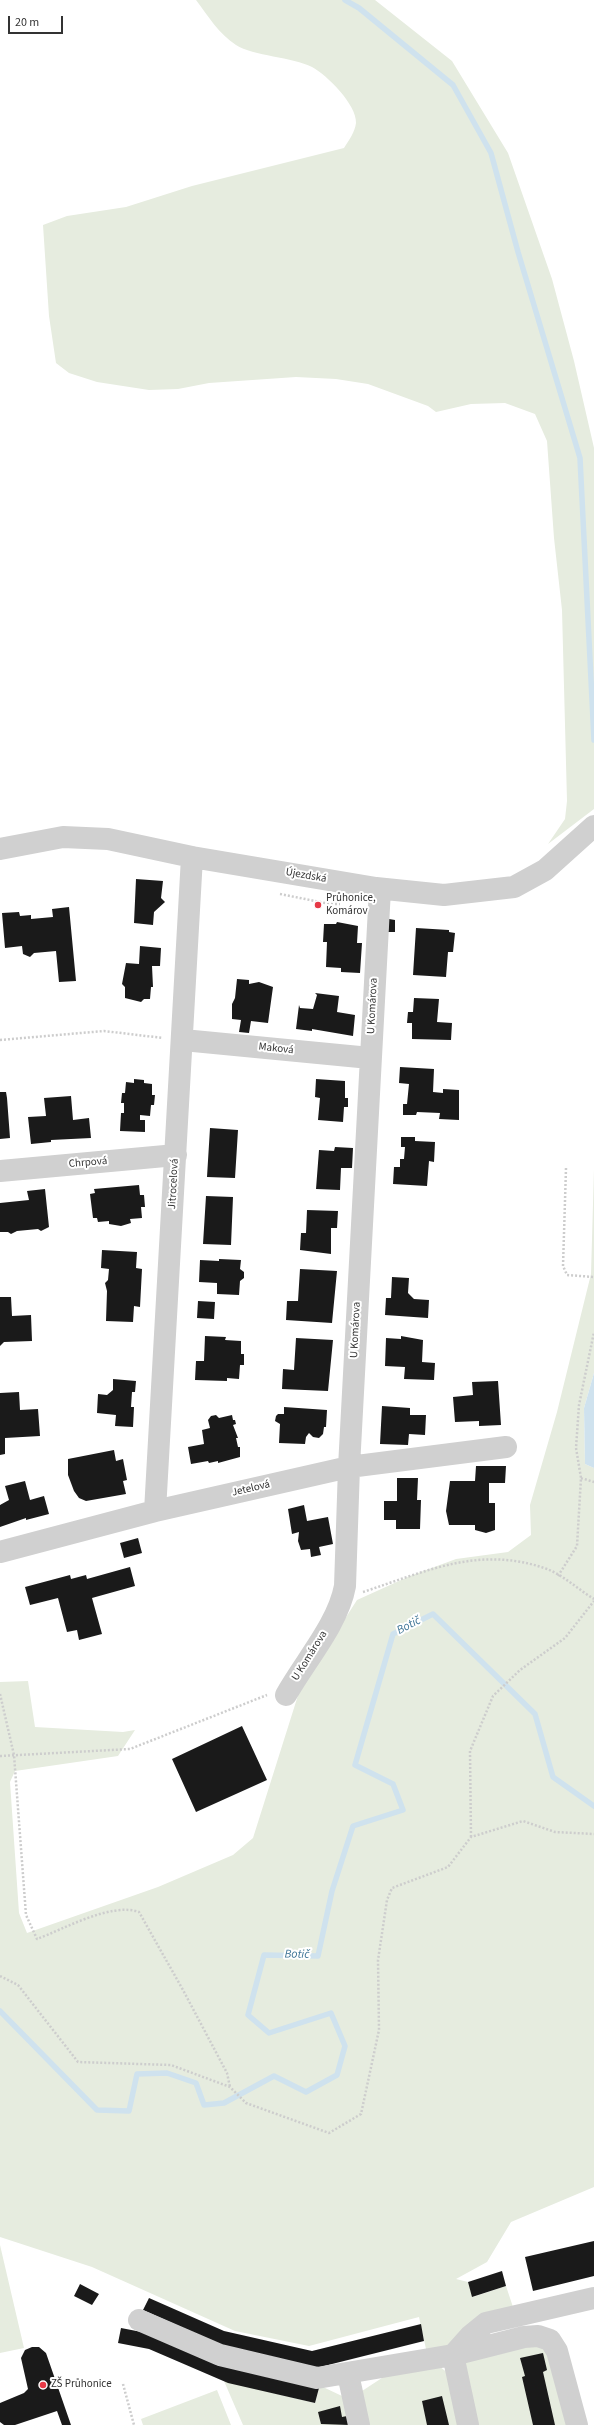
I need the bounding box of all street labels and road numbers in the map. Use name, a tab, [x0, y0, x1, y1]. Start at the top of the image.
street label: Újezdská	[284, 866, 328, 886]
street label: U Komárova	[365, 978, 381, 1034]
street label: Maková	[258, 1041, 294, 1057]
street label: Chrpová	[68, 1155, 108, 1171]
street label: Jitrocelová	[166, 1158, 182, 1210]
street label: U Komárova	[348, 1302, 364, 1358]
street label: Jetelová	[231, 1478, 271, 1500]
street label: U Komárova	[289, 1629, 331, 1683]

